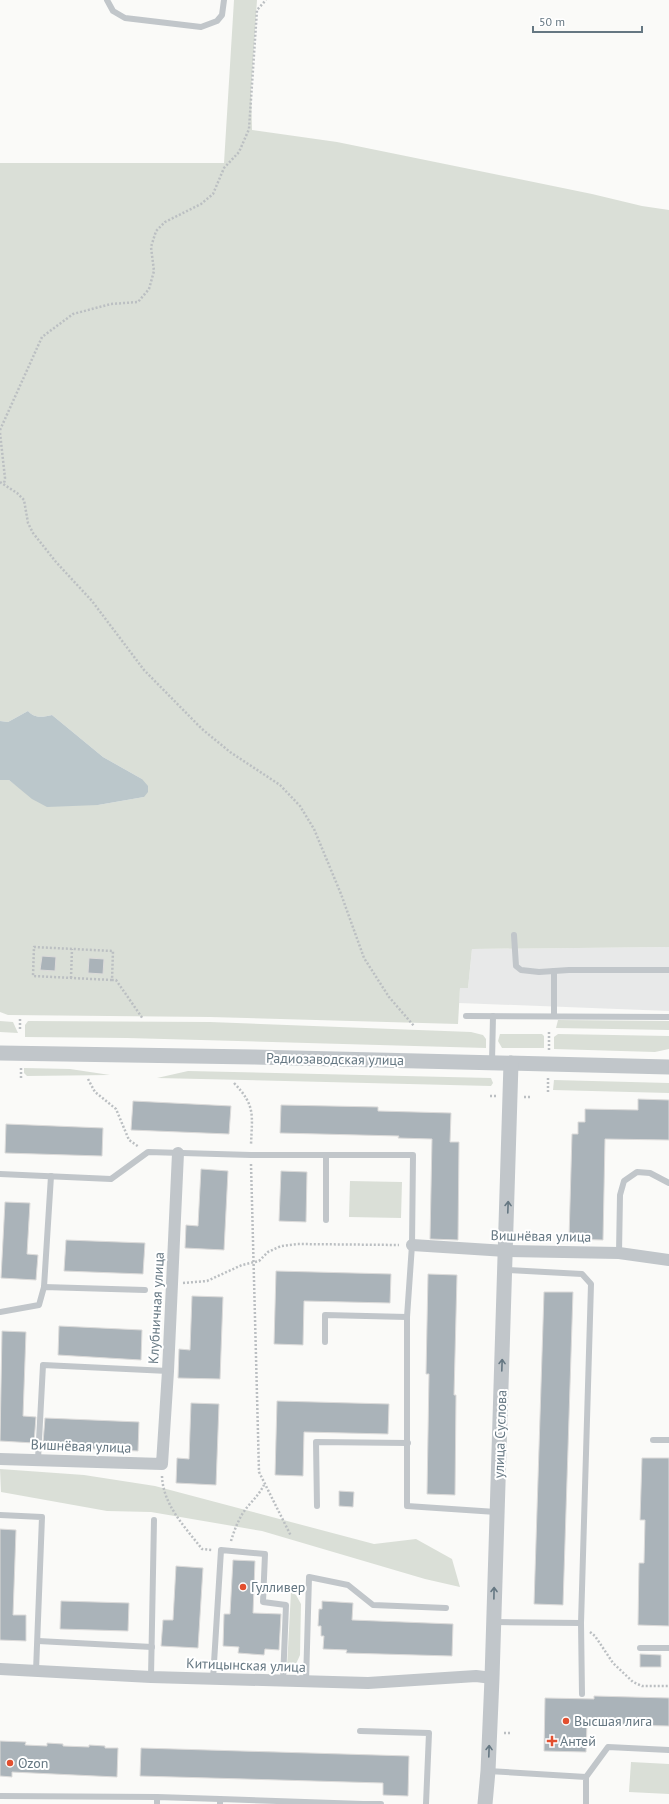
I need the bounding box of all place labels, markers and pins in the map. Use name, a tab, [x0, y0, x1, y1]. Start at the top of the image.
place label: Гулливер	[251, 1578, 305, 1596]
marker: Гулливер	[238, 1582, 248, 1592]
place label: Высшая лига	[574, 1712, 652, 1730]
marker: Высшая лига	[561, 1716, 571, 1726]
place label: Антей	[560, 1732, 596, 1750]
marker: Антей	[547, 1736, 557, 1746]
place label: Ozon	[18, 1754, 48, 1772]
marker: Ozon	[5, 1758, 15, 1768]

